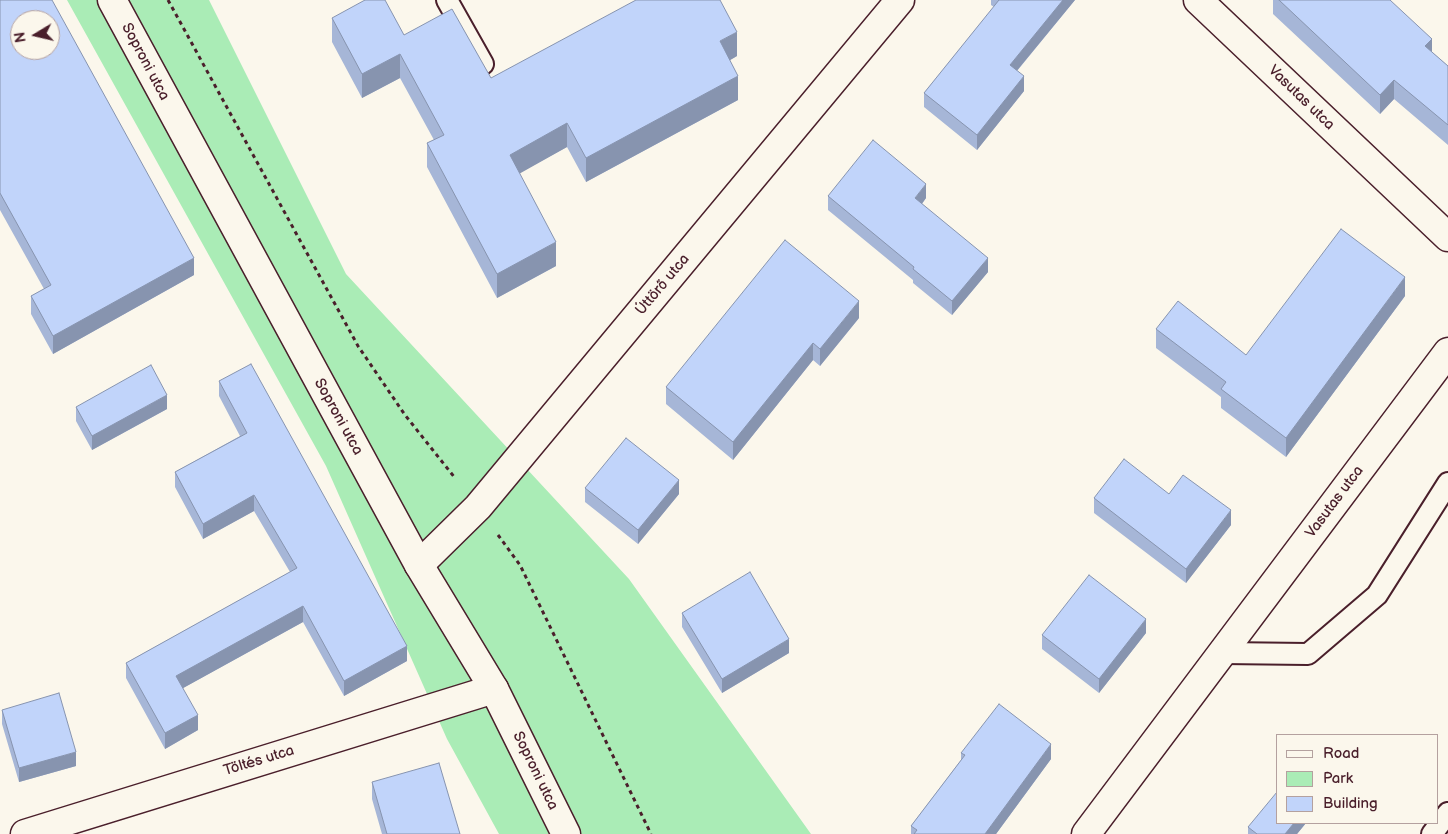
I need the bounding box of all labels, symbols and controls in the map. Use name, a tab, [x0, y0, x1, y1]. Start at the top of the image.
north arrow	[10, 10, 60, 60]
street label: Soproni utca	[117, 20, 173, 104]
text: N	[11, 31, 30, 44]
street label: Vasutas utca	[1264, 62, 1338, 134]
street label: Úttörő utca	[632, 251, 694, 319]
street label: Soproni utca	[310, 375, 366, 459]
street label: Vasutas utca	[1302, 462, 1368, 542]
street label: Soproni utca	[508, 729, 562, 813]
legend	[1276, 734, 1438, 824]
street label: Töltés utca	[222, 742, 296, 780]
text: Road	[1323, 744, 1359, 763]
text: Park	[1323, 769, 1353, 788]
text: Building	[1323, 794, 1378, 813]

